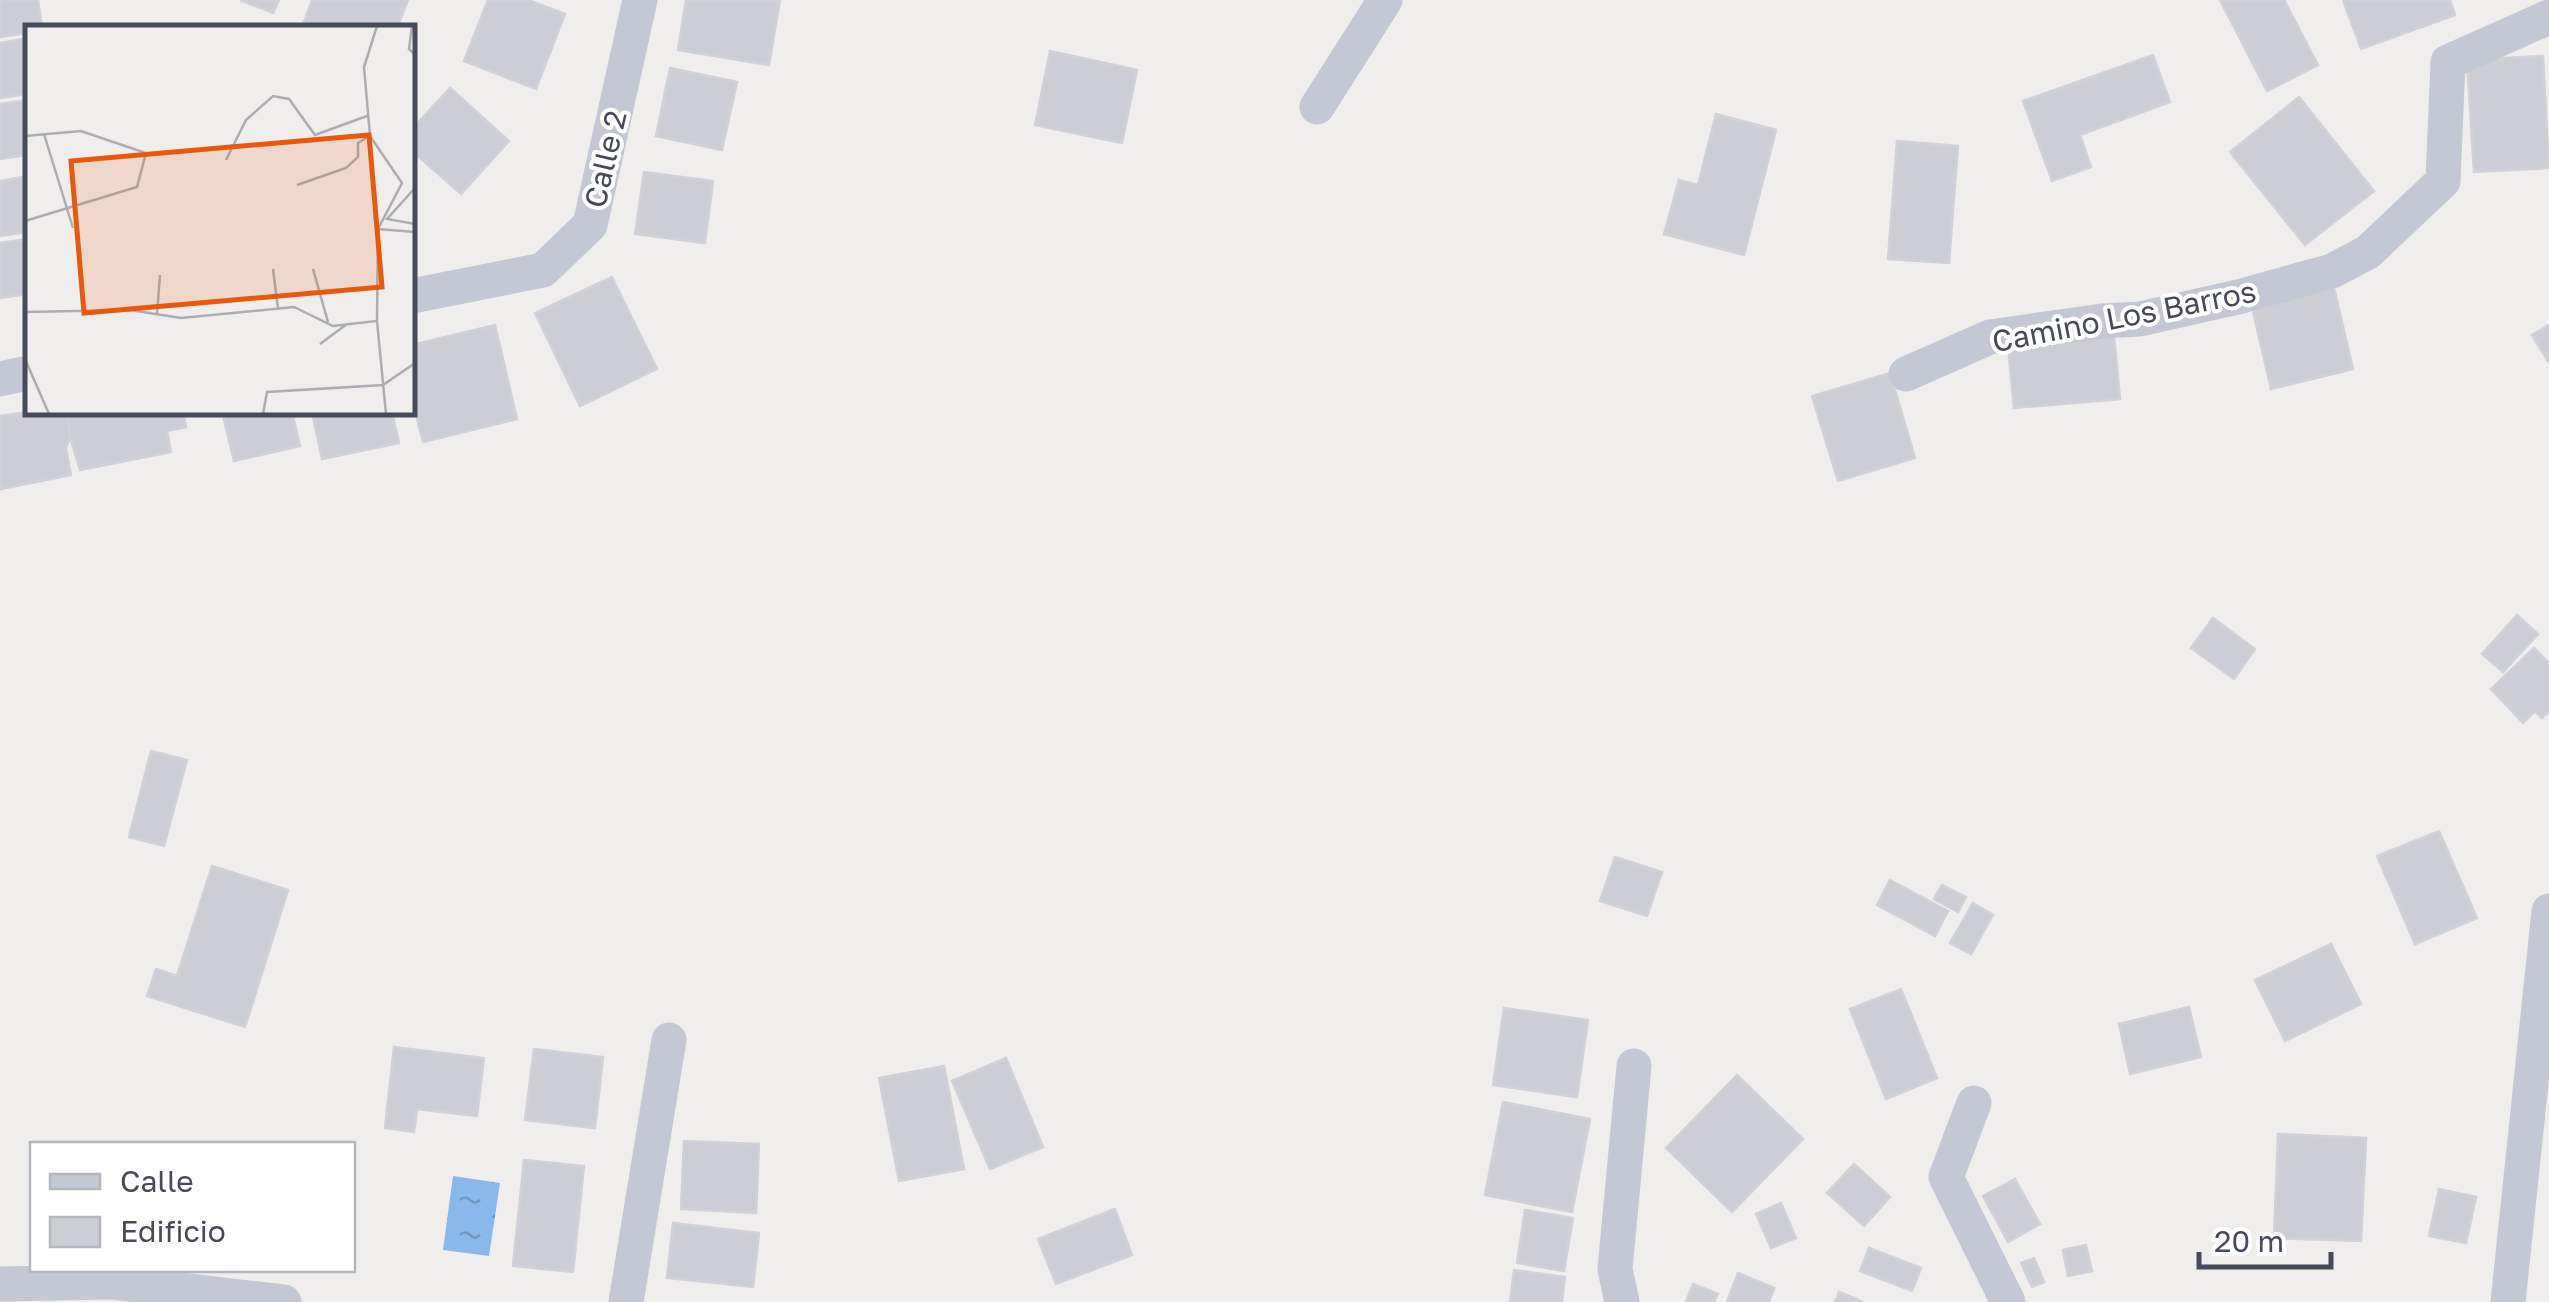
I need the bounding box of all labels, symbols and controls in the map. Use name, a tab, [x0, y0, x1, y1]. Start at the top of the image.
inset map	[25, 25, 415, 415]
street label: Calle 2	[576, 107, 634, 211]
street label: Camino Los Barros	[1989, 273, 2259, 359]
legend	[30, 1142, 355, 1272]
text: Calle	[120, 1163, 194, 1199]
scale bar	[2199, 1207, 2332, 1269]
text: Edificio	[120, 1213, 226, 1249]
text: 20 m	[2214, 1223, 2284, 1259]

